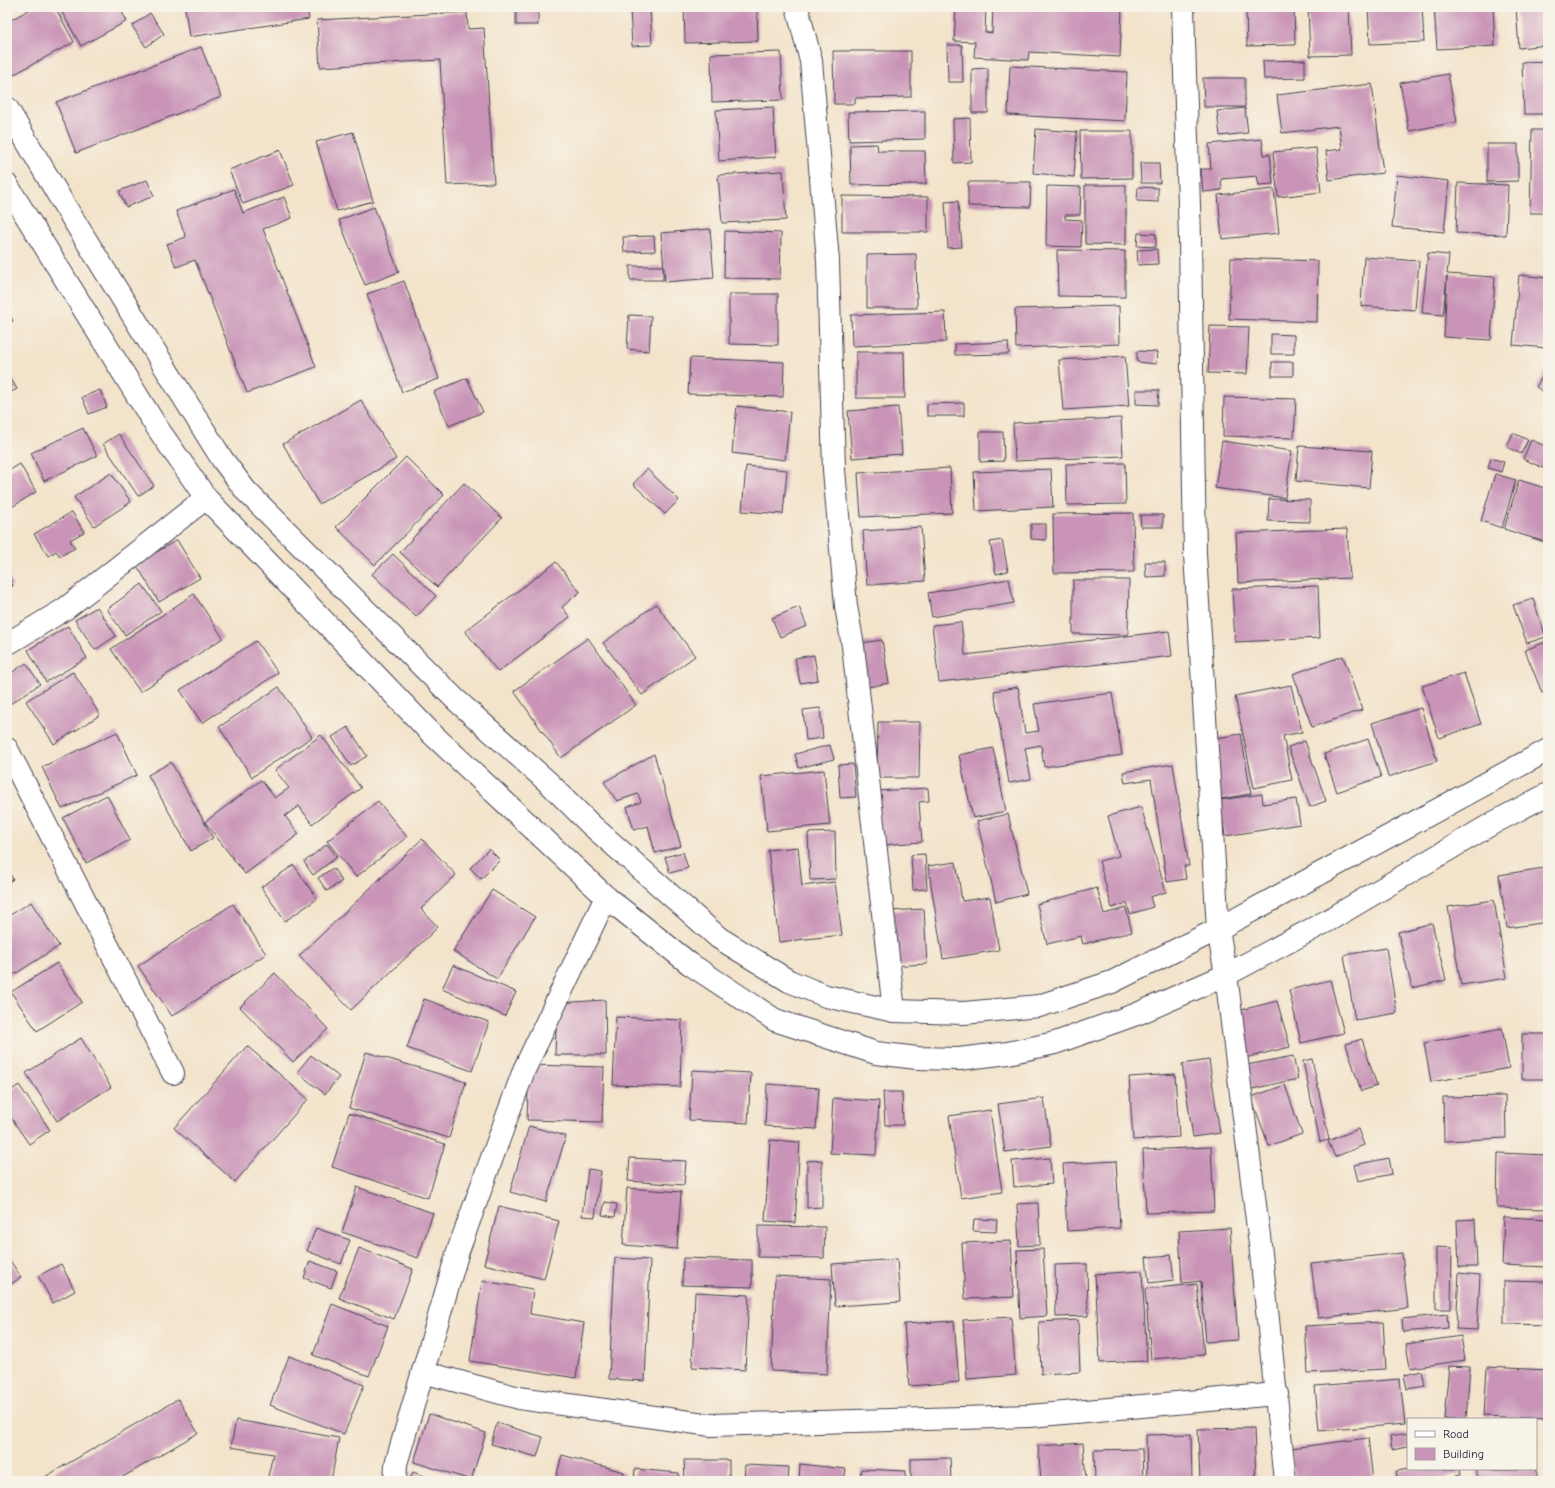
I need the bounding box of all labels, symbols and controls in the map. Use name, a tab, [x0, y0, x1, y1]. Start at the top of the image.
legend	[1407, 1418, 1537, 1470]
text: Road	[1443, 1427, 1469, 1441]
text: Building	[1443, 1447, 1484, 1461]

